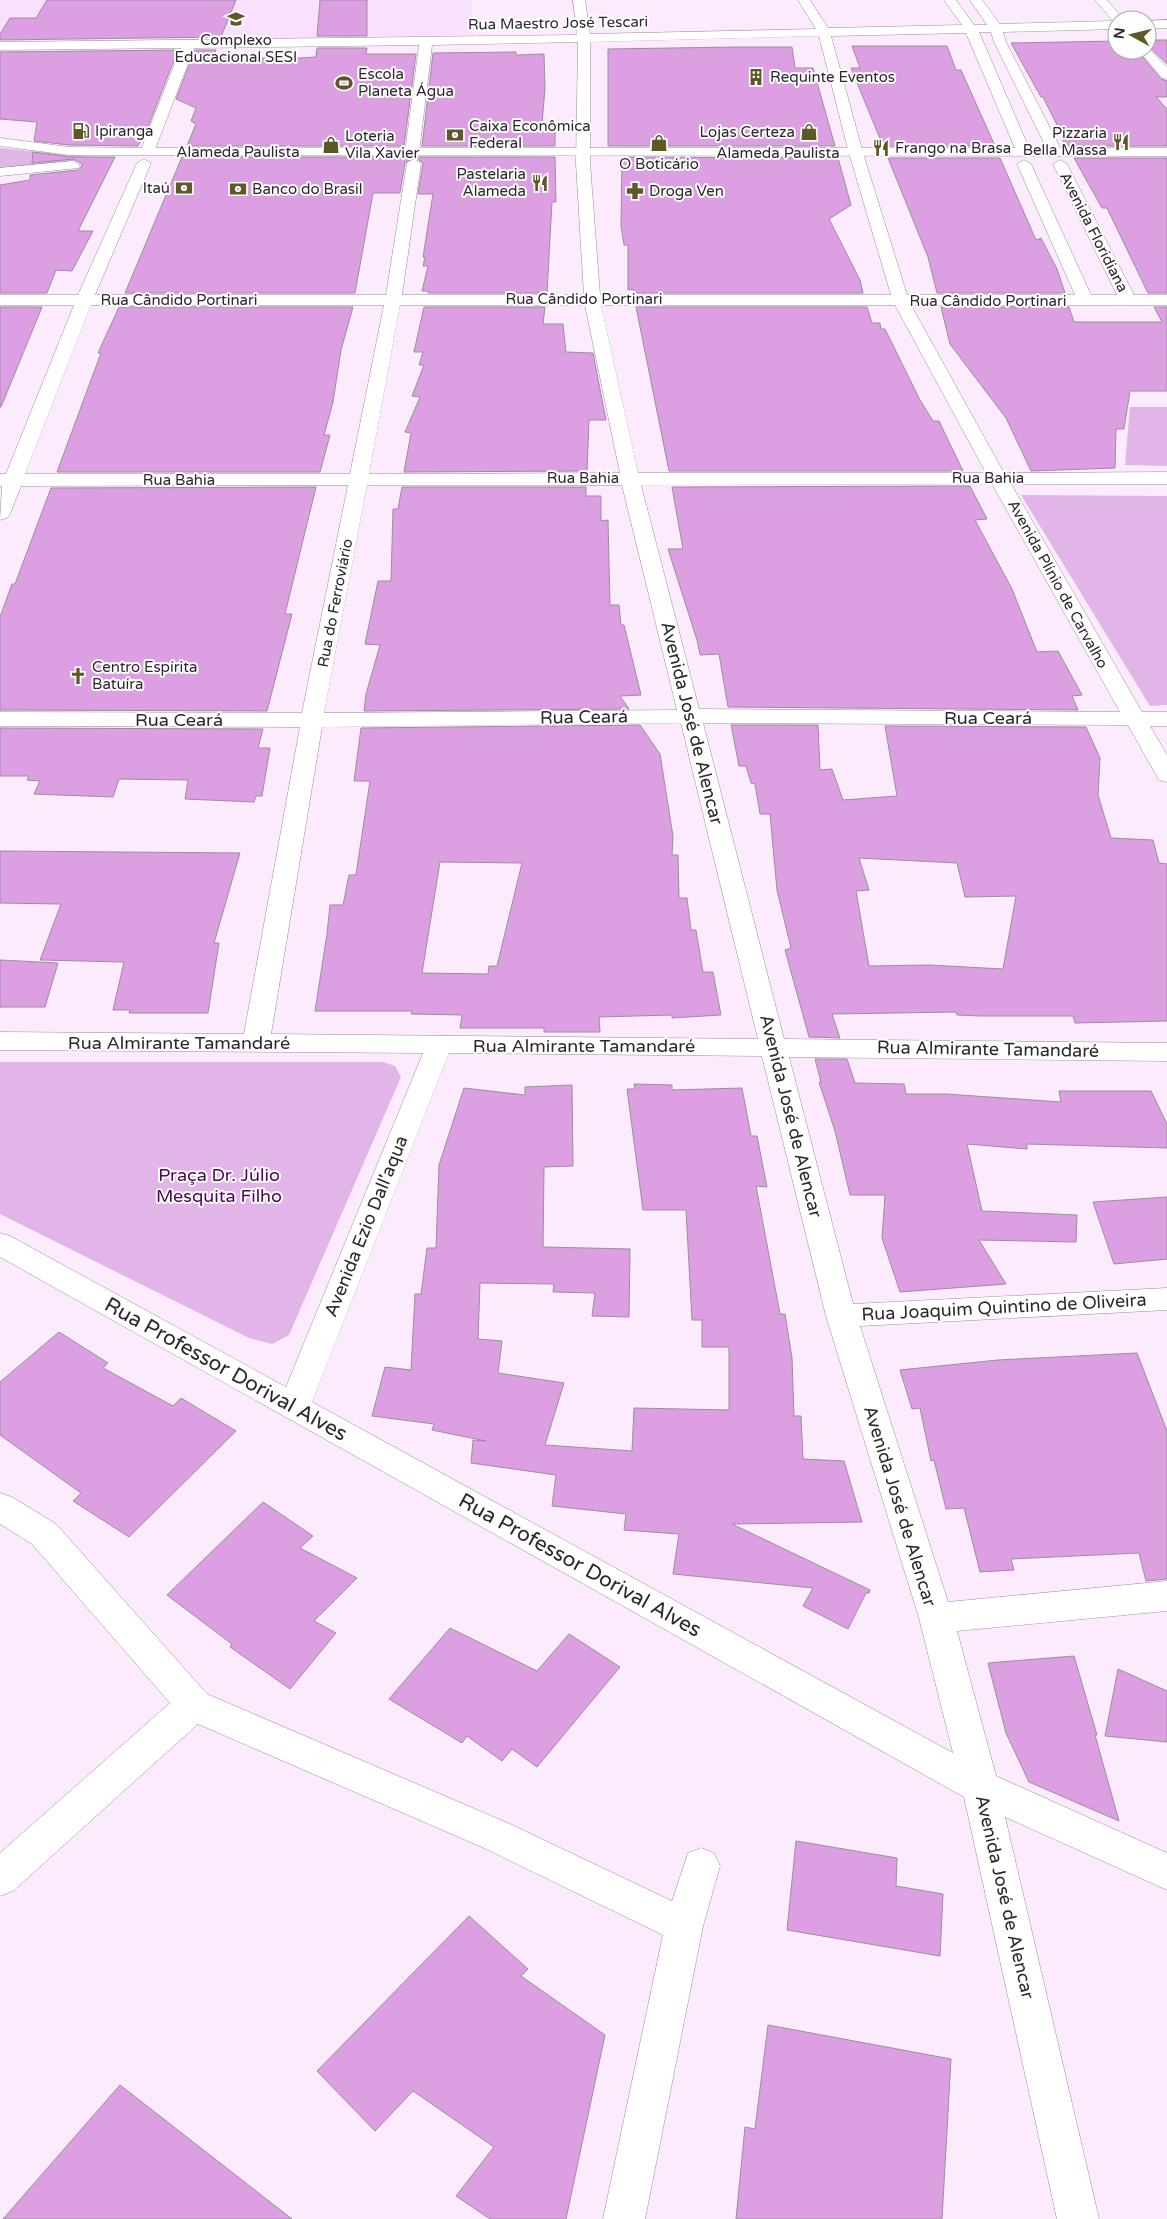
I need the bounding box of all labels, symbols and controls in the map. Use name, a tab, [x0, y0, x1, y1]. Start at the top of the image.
school or university icon: Complexo Educacional SESI	[226, 9, 246, 29]
north arrow	[1107, 10, 1157, 60]
street label: Rua Maestro José Tescari	[468, 12, 648, 34]
text: N	[1110, 27, 1129, 40]
place label: Complexo Educacional SESI	[175, 31, 297, 66]
place label: Escola Planeta Água	[358, 65, 454, 100]
building icon: Requinte Eventos	[746, 67, 766, 87]
place label: Requinte Eventos	[770, 68, 895, 86]
sports icon: Escola Planeta Água	[334, 73, 354, 93]
place label: Caixa Econômica Federal	[469, 117, 591, 152]
fuel station icon: Ipiranga	[71, 121, 91, 141]
place label: Ipiranga	[95, 122, 154, 140]
shop icon: Lojas Certeza	[799, 122, 819, 142]
place label: Lojas Certeza	[699, 123, 795, 141]
place label: Pizzaria Bella Massa	[1023, 124, 1107, 159]
bank icon: Caixa Econômica Federal	[445, 125, 465, 145]
place label: Loteria Vila Xavier	[345, 127, 419, 162]
restaurant icon: Pizzaria Bella Massa	[1111, 132, 1131, 152]
shop icon: O Boticário	[649, 133, 669, 153]
shop icon: Loteria Vila Xavier	[321, 135, 341, 155]
restaurant icon: Frango na Brasa	[871, 138, 891, 158]
place label: Frango na Brasa	[895, 139, 1011, 157]
street label: Alameda Paulista	[176, 143, 300, 161]
street label: Alameda Paulista	[716, 144, 840, 162]
place label: O Boticário	[619, 155, 699, 173]
place label: Pastelaria Alameda	[457, 165, 526, 200]
street label: Avenida Floridiana	[1056, 169, 1132, 295]
restaurant icon: Pastelaria Alameda	[530, 173, 550, 193]
bank icon: Itaú	[174, 178, 194, 198]
place label: Itaú	[143, 179, 170, 197]
bank icon: Banco do Brasil	[228, 179, 248, 199]
place label: Banco do Brasil	[252, 180, 363, 198]
pharmacy icon: Droga Ven	[625, 181, 645, 201]
place label: Droga Ven	[649, 182, 724, 200]
street label: Rua Cândido Portinari	[505, 290, 663, 308]
street label: Rua Cândido Portinari	[100, 291, 258, 309]
street label: Rua Cândido Portinari	[909, 292, 1067, 310]
street label: Rua Bahia	[547, 469, 619, 487]
street label: Rua Bahia	[952, 469, 1024, 487]
street label: Rua Bahia	[143, 471, 215, 489]
street label: Avenida Plínio de Carvalho	[1004, 497, 1112, 671]
street label: Rua do Ferroviário	[314, 537, 356, 669]
street label: Avenida José de Alencar	[656, 619, 728, 827]
place label: Centro Espírita Batuíra	[92, 658, 197, 693]
church icon: Centro Espírita Batuíra	[68, 666, 88, 686]
street label: Rua Ceará	[540, 705, 628, 729]
street label: Rua Ceará	[944, 707, 1032, 729]
street label: Rua Ceará	[135, 709, 223, 731]
street label: Avenida José de Alencar	[755, 1012, 827, 1220]
street label: Rua Almirante Tamandaré	[68, 1032, 290, 1054]
street label: Rua Almirante Tamandaré	[473, 1035, 695, 1057]
street label: Rua Almirante Tamandaré	[877, 1036, 1099, 1062]
street label: Avenida Ezio Dall'aqua	[320, 1132, 412, 1320]
park label: Praça Dr. Júlio Mesquita Filho	[156, 1164, 282, 1207]
street label: Rua Joaquim Quintino de Oliveira	[861, 1289, 1147, 1325]
street label: Rua Professor Dorival Alves	[100, 1292, 352, 1447]
street label: Avenida José de Alencar	[859, 1403, 941, 1609]
street label: Rua Professor Dorival Alves	[454, 1488, 706, 1643]
street label: Avenida José de Alencar	[971, 1793, 1039, 2001]

